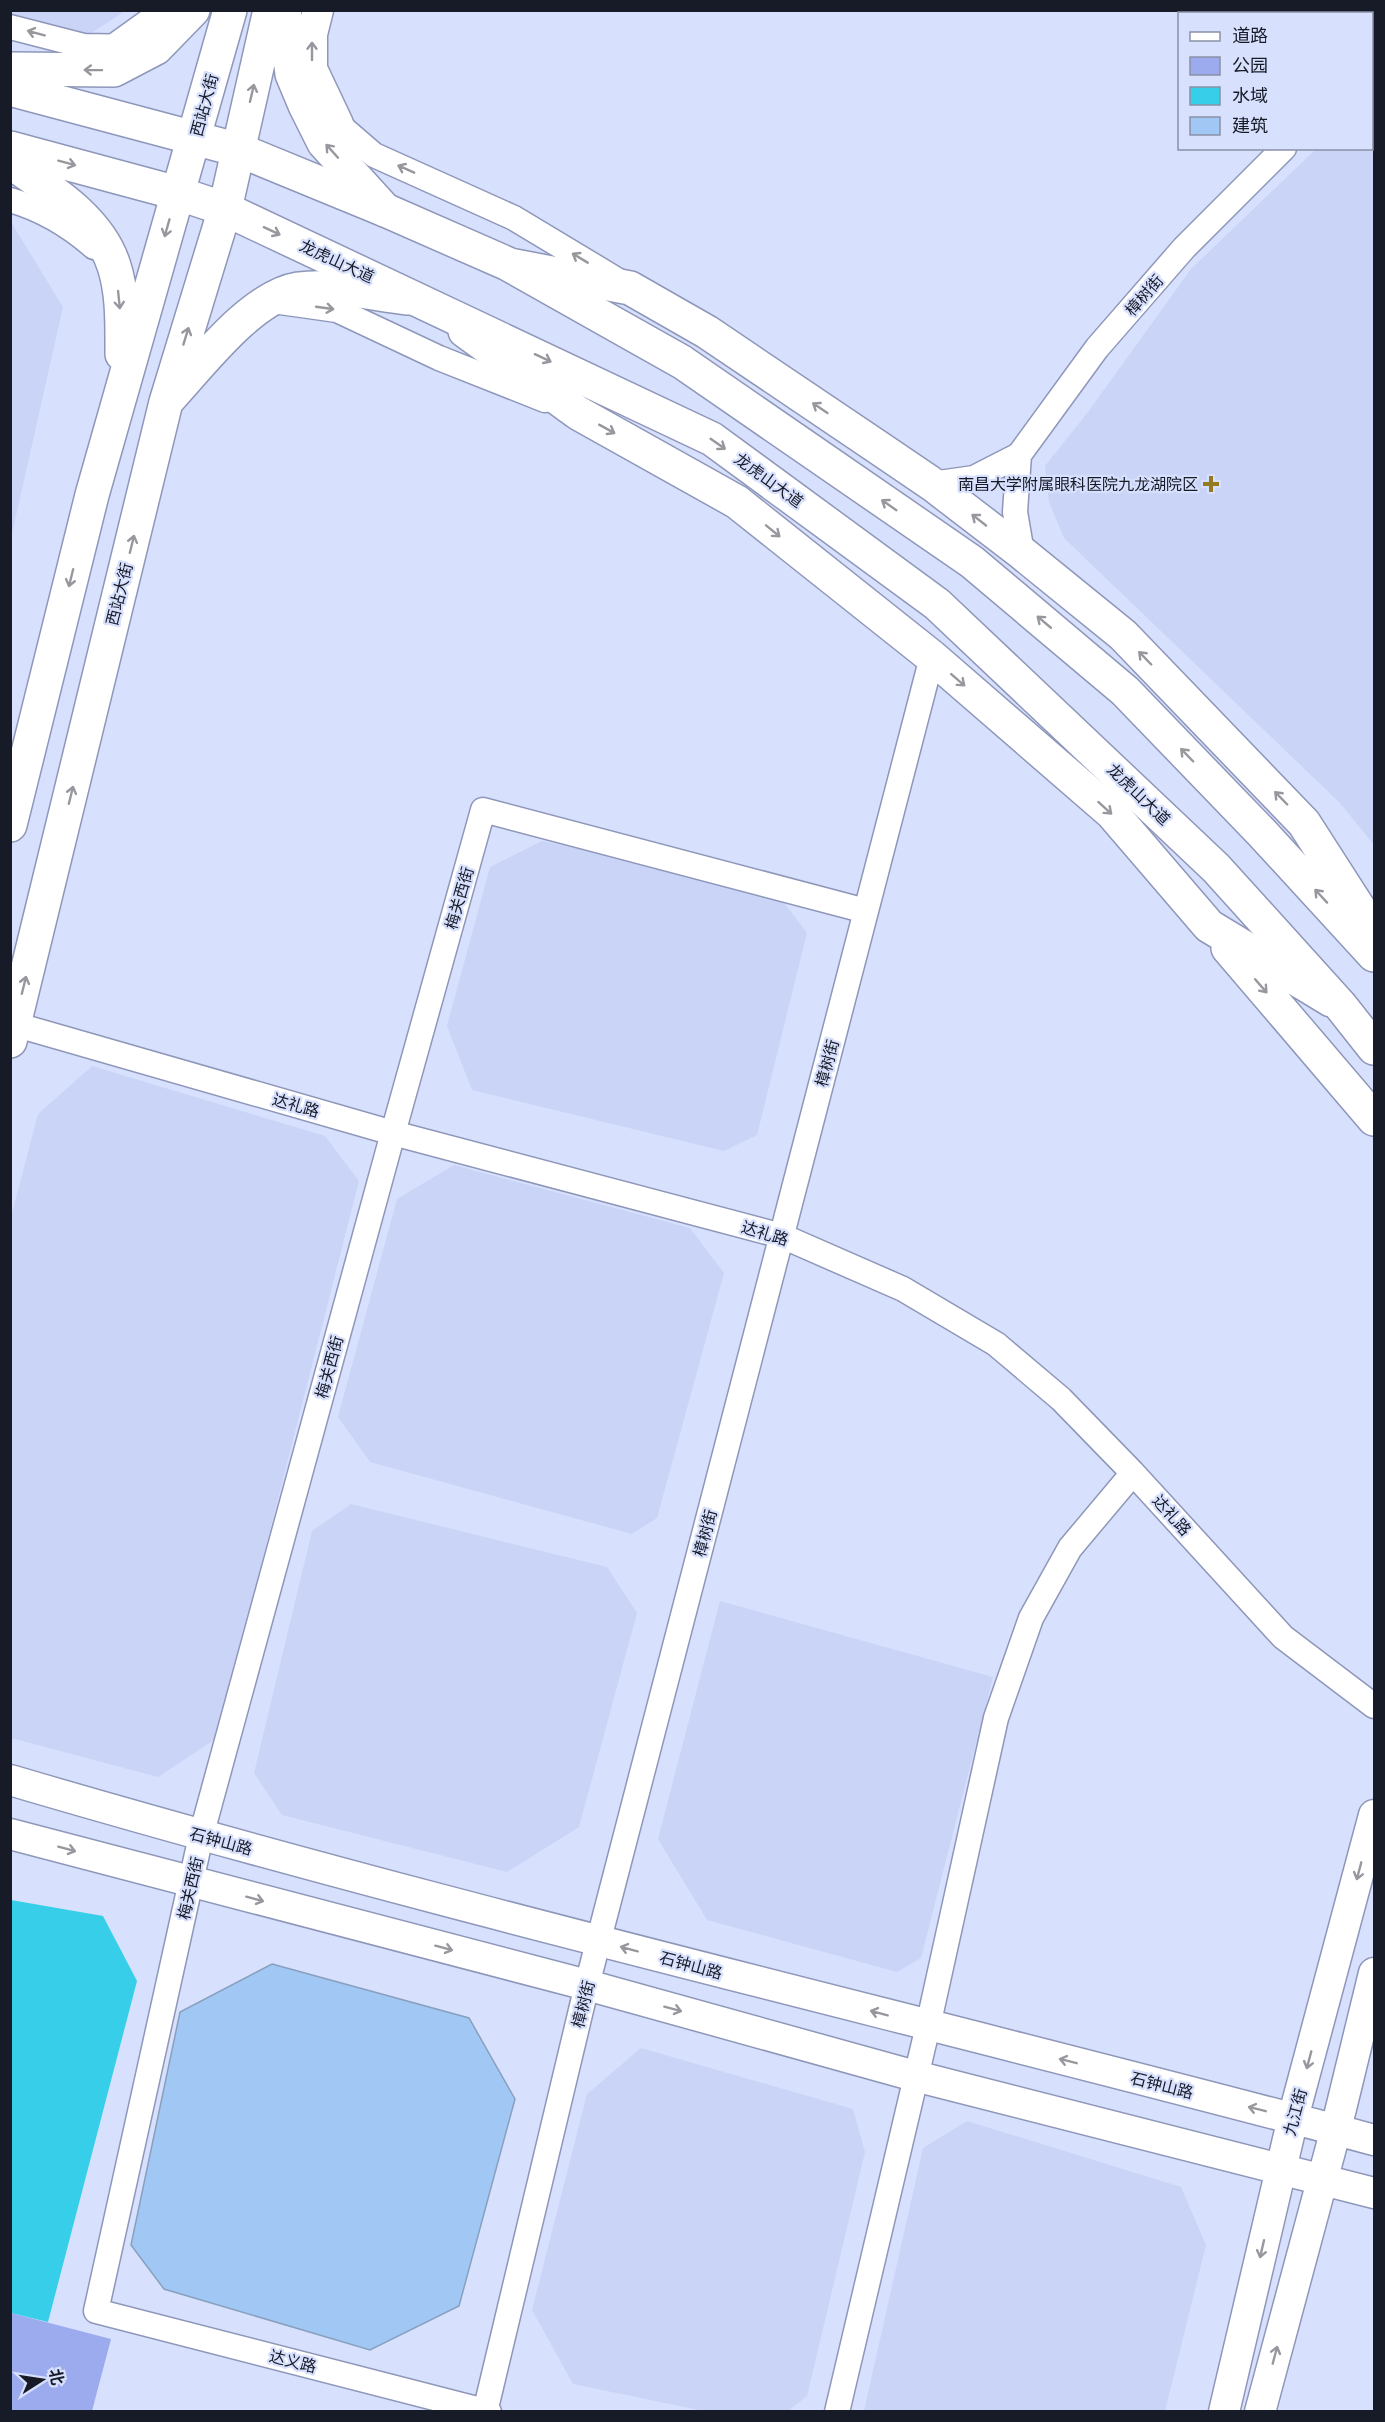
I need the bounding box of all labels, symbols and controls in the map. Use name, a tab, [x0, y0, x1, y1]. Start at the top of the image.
legend	[1178, 12, 1373, 150]
text: 道路	[1232, 23, 1268, 47]
one-way arrow	[27, 27, 46, 39]
one-way arrow	[306, 41, 318, 61]
text: 公园	[1232, 53, 1268, 77]
one-way arrow	[83, 64, 103, 76]
street label: 西站大街	[185, 71, 223, 139]
text: 水域	[1232, 83, 1268, 107]
one-way arrow	[246, 84, 258, 103]
text: 建筑	[1232, 113, 1268, 137]
one-way arrow	[325, 144, 339, 159]
one-way arrow	[57, 158, 76, 170]
one-way arrow	[398, 163, 416, 175]
one-way arrow	[161, 218, 172, 237]
one-way arrow	[262, 225, 280, 237]
street label: 龙虎山大道	[296, 234, 378, 288]
one-way arrow	[572, 251, 589, 263]
street label: 樟树街	[1120, 270, 1168, 320]
one-way arrow	[114, 290, 125, 310]
one-way arrow	[315, 303, 334, 314]
one-way arrow	[181, 327, 192, 346]
one-way arrow	[534, 353, 552, 365]
one-way arrow	[812, 402, 829, 414]
one-way arrow	[598, 424, 615, 436]
one-way arrow	[710, 438, 726, 450]
street label: 龙虎山大道	[730, 448, 808, 512]
place label: 南昌大学附属眼科医院九龙湖院区	[958, 473, 1198, 495]
marker: 南昌大学附属眼科医院九龙湖院区	[1202, 475, 1220, 493]
one-way arrow	[880, 498, 897, 511]
one-way arrow	[972, 514, 988, 526]
one-way arrow	[765, 524, 781, 537]
one-way arrow	[126, 535, 138, 554]
street label: 西站大街	[101, 560, 137, 628]
one-way arrow	[65, 568, 77, 587]
one-way arrow	[1036, 616, 1052, 629]
one-way arrow	[1138, 651, 1152, 666]
one-way arrow	[950, 673, 965, 687]
one-way arrow	[1179, 747, 1194, 762]
street label: 龙虎山大道	[1103, 758, 1175, 830]
one-way arrow	[65, 786, 77, 805]
one-way arrow	[1273, 791, 1288, 806]
one-way arrow	[1097, 801, 1112, 815]
street label: 梅关西街	[440, 864, 478, 932]
one-way arrow	[1314, 889, 1328, 904]
one-way arrow	[19, 975, 31, 994]
one-way arrow	[1254, 978, 1267, 994]
street label: 樟树街	[810, 1037, 844, 1089]
street label: 达礼路	[270, 1088, 322, 1122]
street label: 达礼路	[739, 1215, 791, 1251]
street label: 梅关西街	[310, 1333, 348, 1401]
street label: 达礼路	[1148, 1490, 1196, 1540]
street label: 樟树街	[688, 1507, 722, 1559]
street label: 石钟山路	[187, 1822, 255, 1860]
one-way arrow	[57, 1844, 76, 1855]
street label: 梅关西街	[172, 1854, 208, 1922]
one-way arrow	[1353, 1862, 1365, 1881]
one-way arrow	[246, 1894, 265, 1905]
one-way arrow	[620, 1942, 639, 1954]
one-way arrow	[434, 1943, 453, 1955]
street label: 石钟山路	[657, 1946, 725, 1984]
street label: 樟树街	[567, 1978, 599, 2030]
one-way arrow	[663, 2004, 682, 2015]
one-way arrow	[870, 2007, 889, 2019]
one-way arrow	[1302, 2050, 1314, 2069]
one-way arrow	[1059, 2055, 1078, 2067]
street label: 石钟山路	[1128, 2067, 1196, 2103]
street label: 九江街	[1278, 2086, 1312, 2138]
one-way arrow	[1248, 2103, 1267, 2114]
one-way arrow	[1255, 2239, 1267, 2258]
street label: 达义路	[267, 2345, 319, 2377]
one-way arrow	[1270, 2346, 1281, 2365]
north arrow	[12, 2350, 72, 2410]
text: 北	[44, 2367, 69, 2387]

